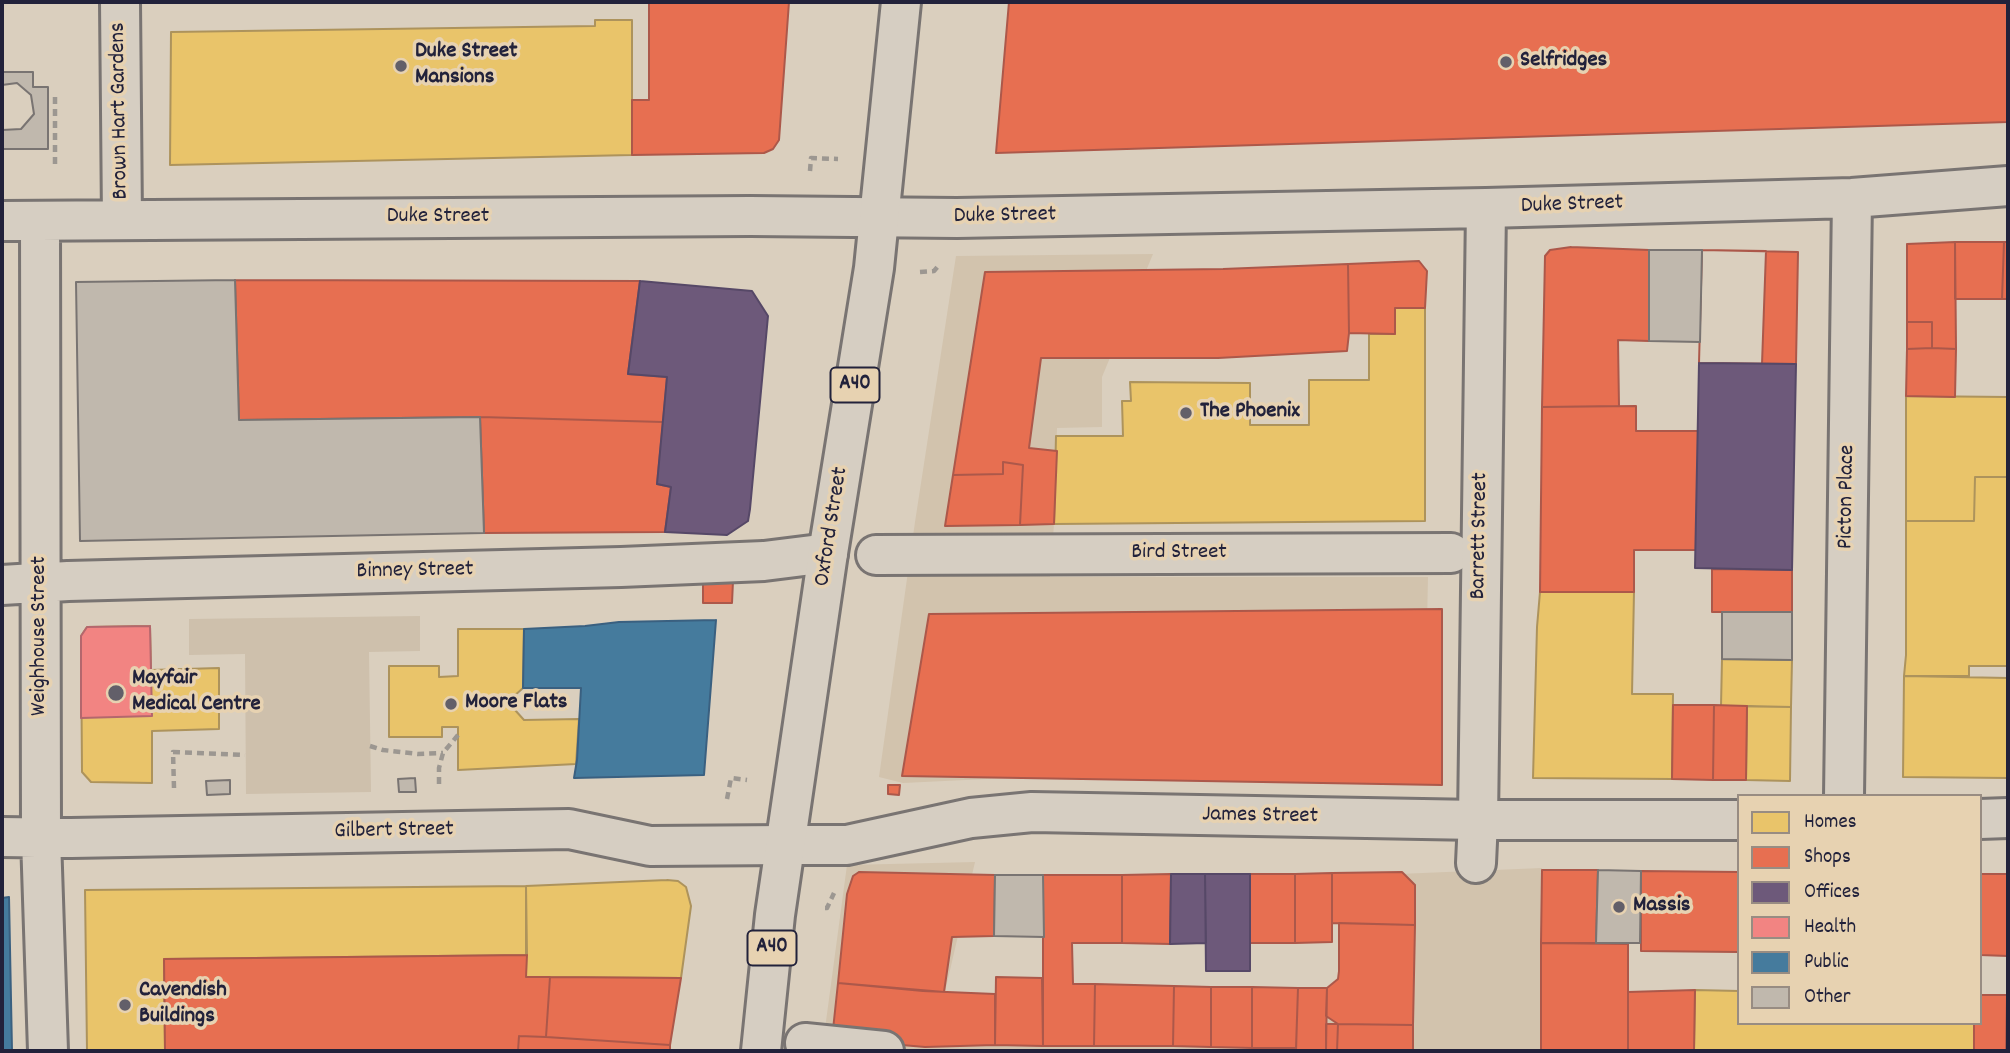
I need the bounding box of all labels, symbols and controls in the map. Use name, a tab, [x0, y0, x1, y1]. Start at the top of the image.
street label: Brown Hart Gardens	[106, 22, 136, 200]
place label: Duke Street Mansions	[415, 39, 517, 93]
place label: Selfridges	[1520, 48, 1607, 76]
marker: Selfridges	[1498, 54, 1514, 70]
marker: Duke Street Mansions	[393, 58, 409, 74]
street label: Duke Street	[1520, 190, 1624, 222]
street label: Duke Street	[954, 202, 1056, 232]
street label: Duke Street	[387, 204, 489, 232]
road number: A40	[830, 368, 880, 402]
place label: The Phoenix	[1200, 399, 1300, 427]
marker: The Phoenix	[1178, 405, 1194, 421]
street label: Picton Place	[1833, 444, 1863, 550]
street label: Oxford Street	[810, 465, 856, 589]
street label: Barrett Street	[1466, 472, 1496, 600]
street label: Bird Street	[1131, 540, 1227, 568]
street label: Weighhouse Street	[27, 556, 55, 716]
street label: Binney Street	[356, 557, 474, 587]
place label: Mayfair Medical Centre	[132, 666, 261, 720]
marker: Mayfair Medical Centre	[106, 683, 126, 703]
place label: Moore Flats	[465, 690, 568, 718]
marker: Moore Flats	[443, 696, 459, 712]
legend	[1737, 794, 1982, 1025]
street label: James Street	[1202, 802, 1318, 832]
text: Homes	[1804, 808, 1857, 838]
street label: Gilbert Street	[334, 817, 454, 847]
text: Shops	[1804, 843, 1851, 873]
text: Offices	[1804, 878, 1860, 908]
place label: Massis	[1633, 893, 1691, 921]
marker: Massis	[1611, 899, 1627, 915]
text: Health	[1804, 913, 1856, 943]
road number: A40	[748, 930, 796, 965]
text: Public	[1804, 948, 1849, 978]
place label: Cavendish Buildings	[139, 978, 227, 1032]
text: Other	[1804, 983, 1850, 1013]
marker: Cavendish Buildings	[117, 997, 133, 1013]

